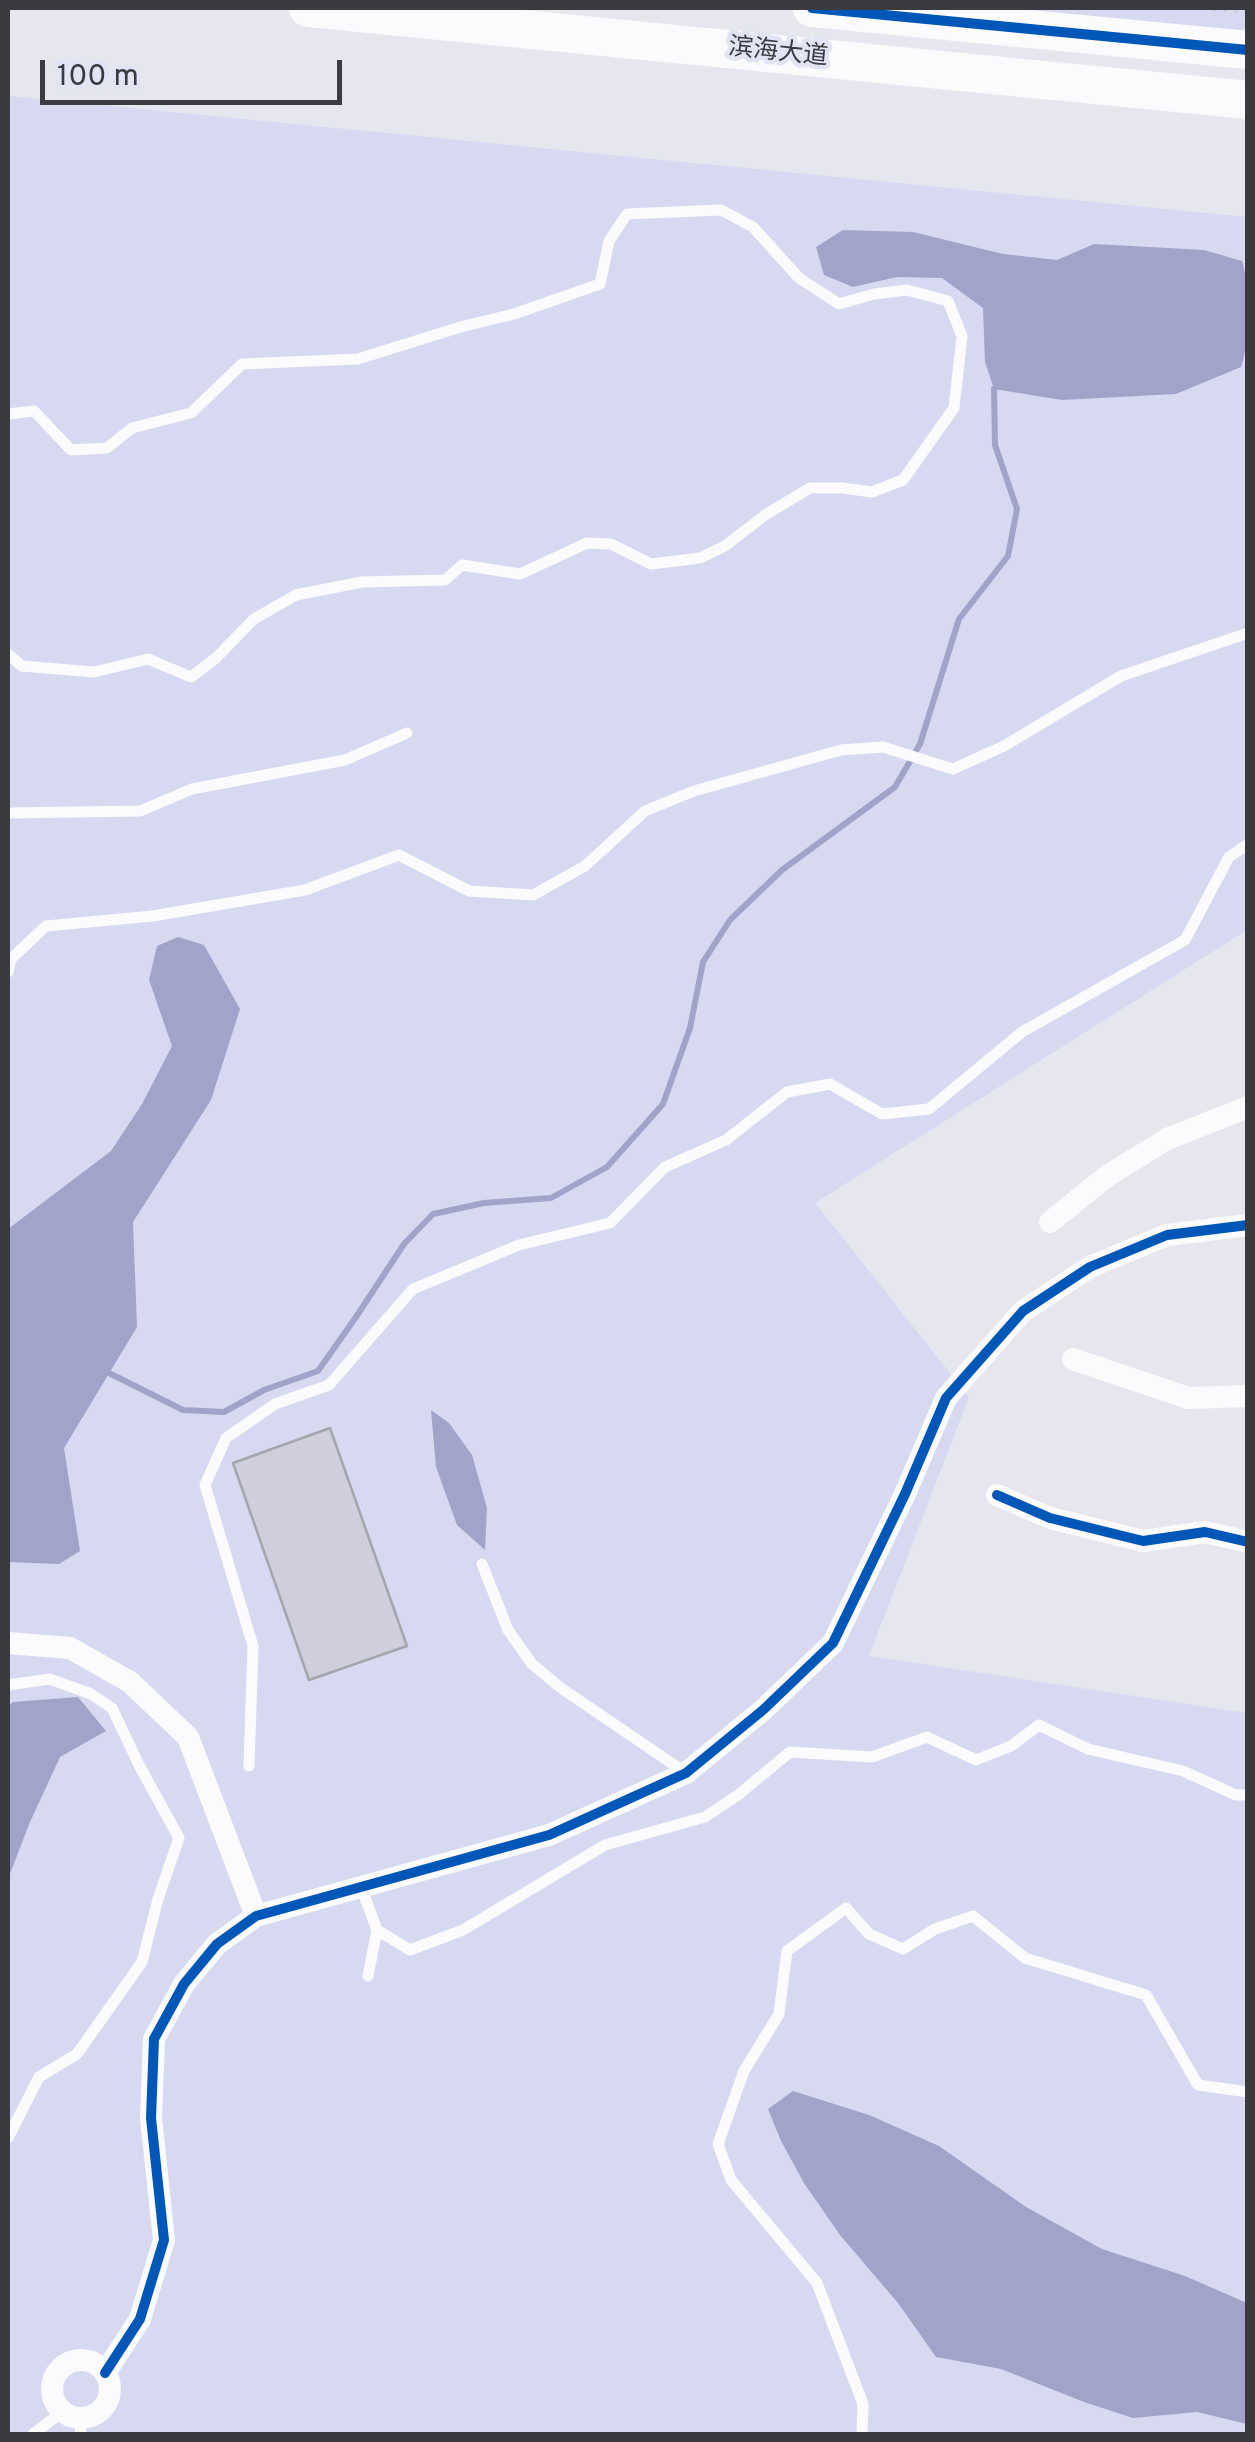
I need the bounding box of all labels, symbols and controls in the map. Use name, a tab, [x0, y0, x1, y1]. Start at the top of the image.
street label: 滨海大道	[727, 34, 829, 74]
scale bar	[45, 40, 348, 102]
text: 100 m	[57, 59, 139, 96]

